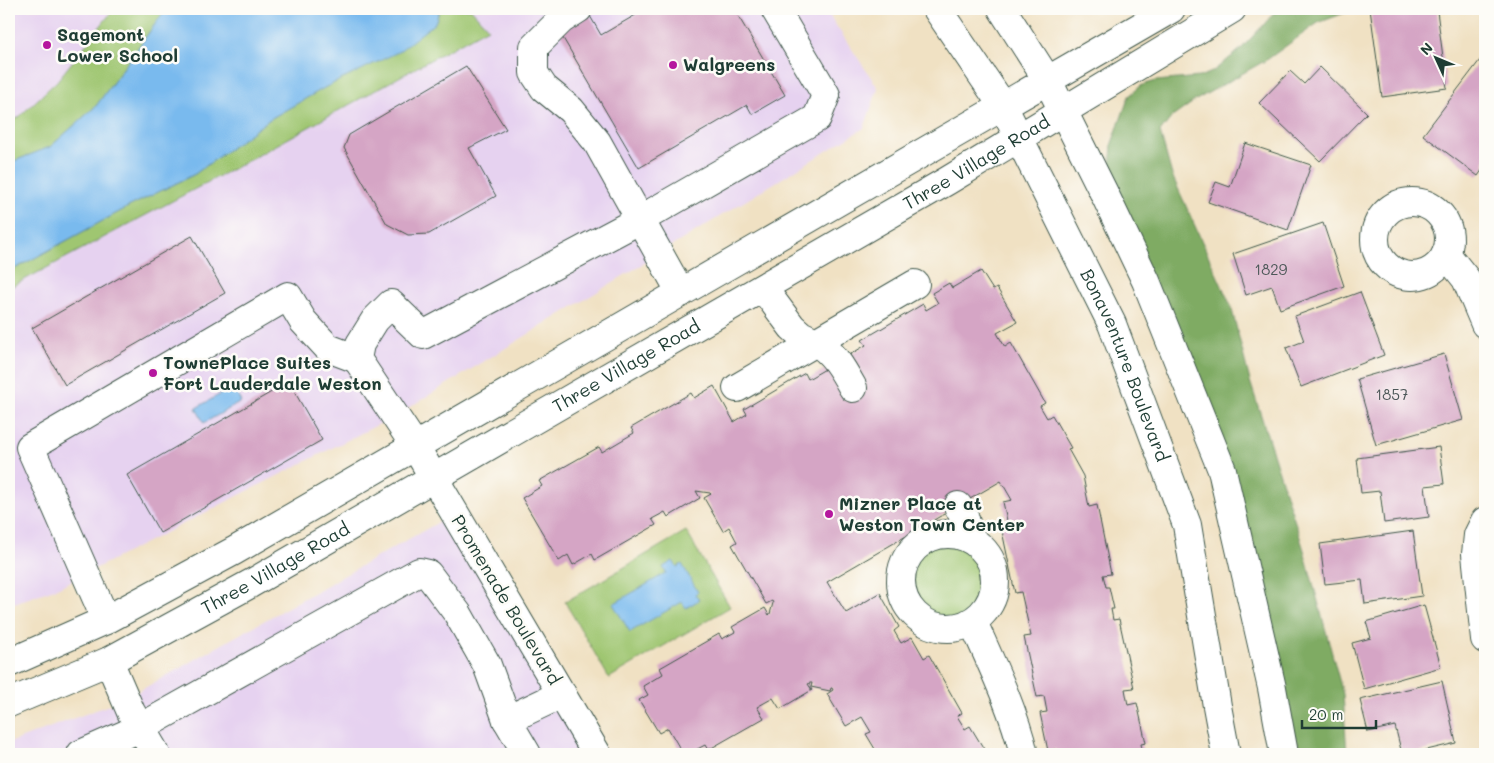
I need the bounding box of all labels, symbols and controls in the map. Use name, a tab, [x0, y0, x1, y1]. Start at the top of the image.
place label: Sagemont Lower School	[57, 22, 178, 67]
north arrow	[1412, 32, 1462, 82]
text: N	[1416, 38, 1437, 59]
marker: Sagemont Lower School	[41, 39, 53, 51]
place label: Walgreens	[683, 52, 775, 76]
marker: Walgreens	[667, 59, 679, 71]
street label: Three Village Road	[898, 109, 1054, 215]
house number: 1829	[1254, 259, 1288, 279]
street label: Bonaventure Boulevard	[1075, 264, 1175, 465]
street label: Three Village Road	[548, 313, 704, 418]
place label: TownePlace Suites Fort Lauderdale Weston	[163, 350, 382, 395]
marker: TownePlace Suites Fort Lauderdale Weston	[147, 367, 159, 379]
house number: 1857	[1376, 384, 1408, 404]
place label: Mizner Place at Weston Town Center	[839, 491, 1025, 536]
marker: Mizner Place at Weston Town Center	[823, 508, 835, 520]
street label: Promenade Boulevard	[447, 510, 567, 689]
street label: Three Village Road	[197, 516, 354, 619]
scale bar	[1302, 698, 1375, 730]
text: 20 m	[1309, 704, 1343, 724]

